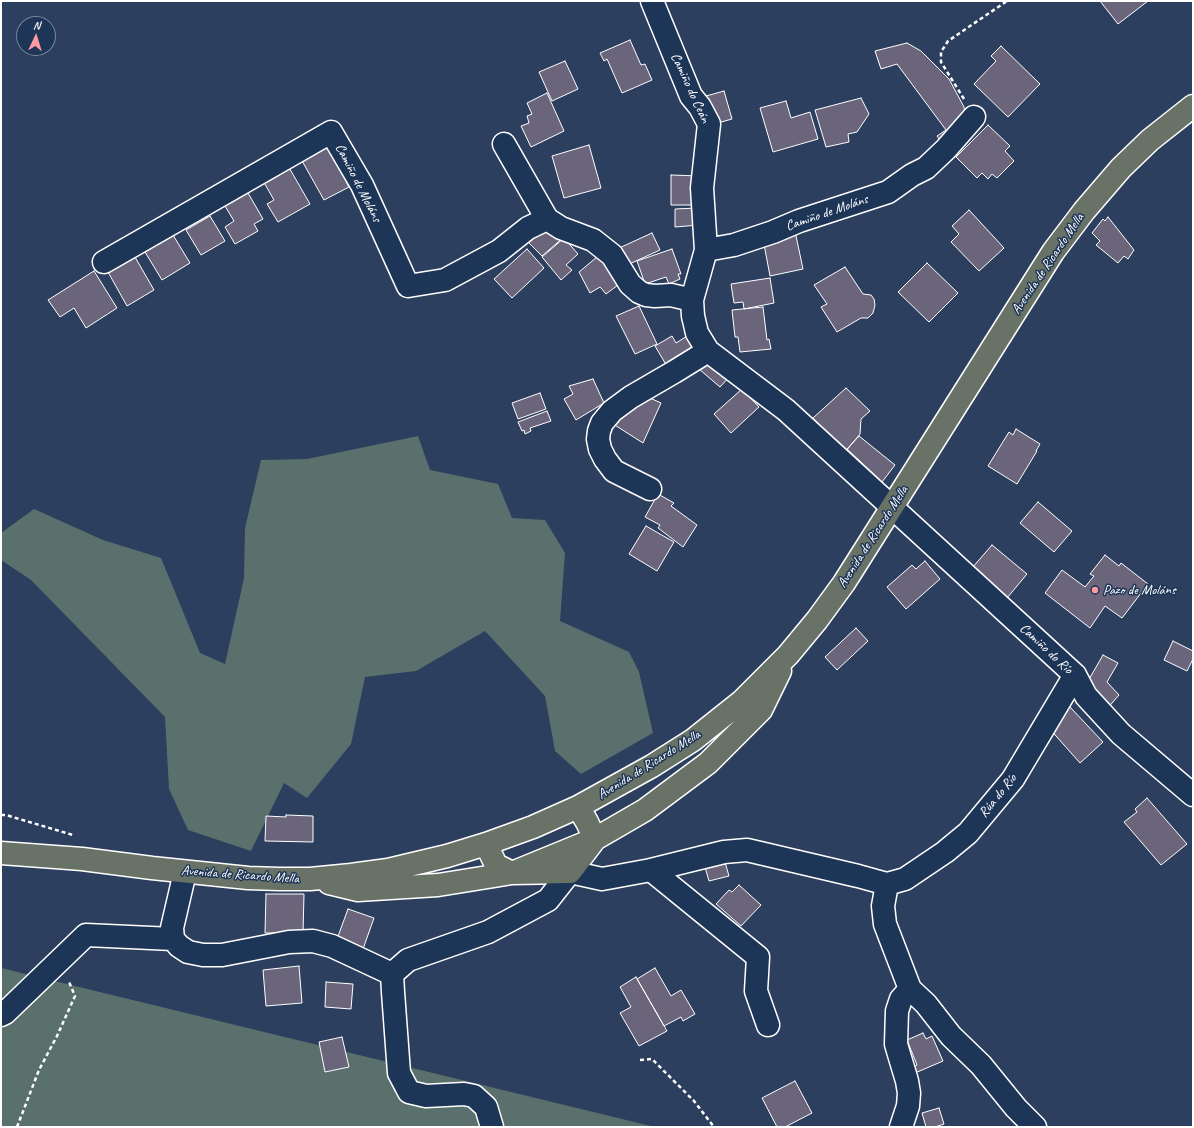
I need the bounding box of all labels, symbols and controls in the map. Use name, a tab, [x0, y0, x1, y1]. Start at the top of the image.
north arrow	[16, 16, 56, 56]
text: N	[33, 18, 41, 32]
street label: Camiño do Ceán	[666, 50, 714, 126]
street label: Camiño de Moláns	[331, 141, 385, 225]
street label: Camiño de Moláns	[784, 191, 870, 235]
street label: Avenida de Ricardo Mella	[1008, 210, 1088, 318]
street label: Avenida de Ricardo Mella	[834, 483, 912, 591]
place label: Pazo de Moláns	[1103, 582, 1176, 598]
marker: Pazo de Moláns	[1090, 585, 1100, 595]
street label: Camiño do Río	[1016, 620, 1076, 678]
street label: Avenida de Ricardo Mella	[595, 727, 703, 803]
street label: Rúa do Río	[975, 771, 1021, 821]
street label: Avenida de Ricardo Mella	[181, 863, 299, 887]

